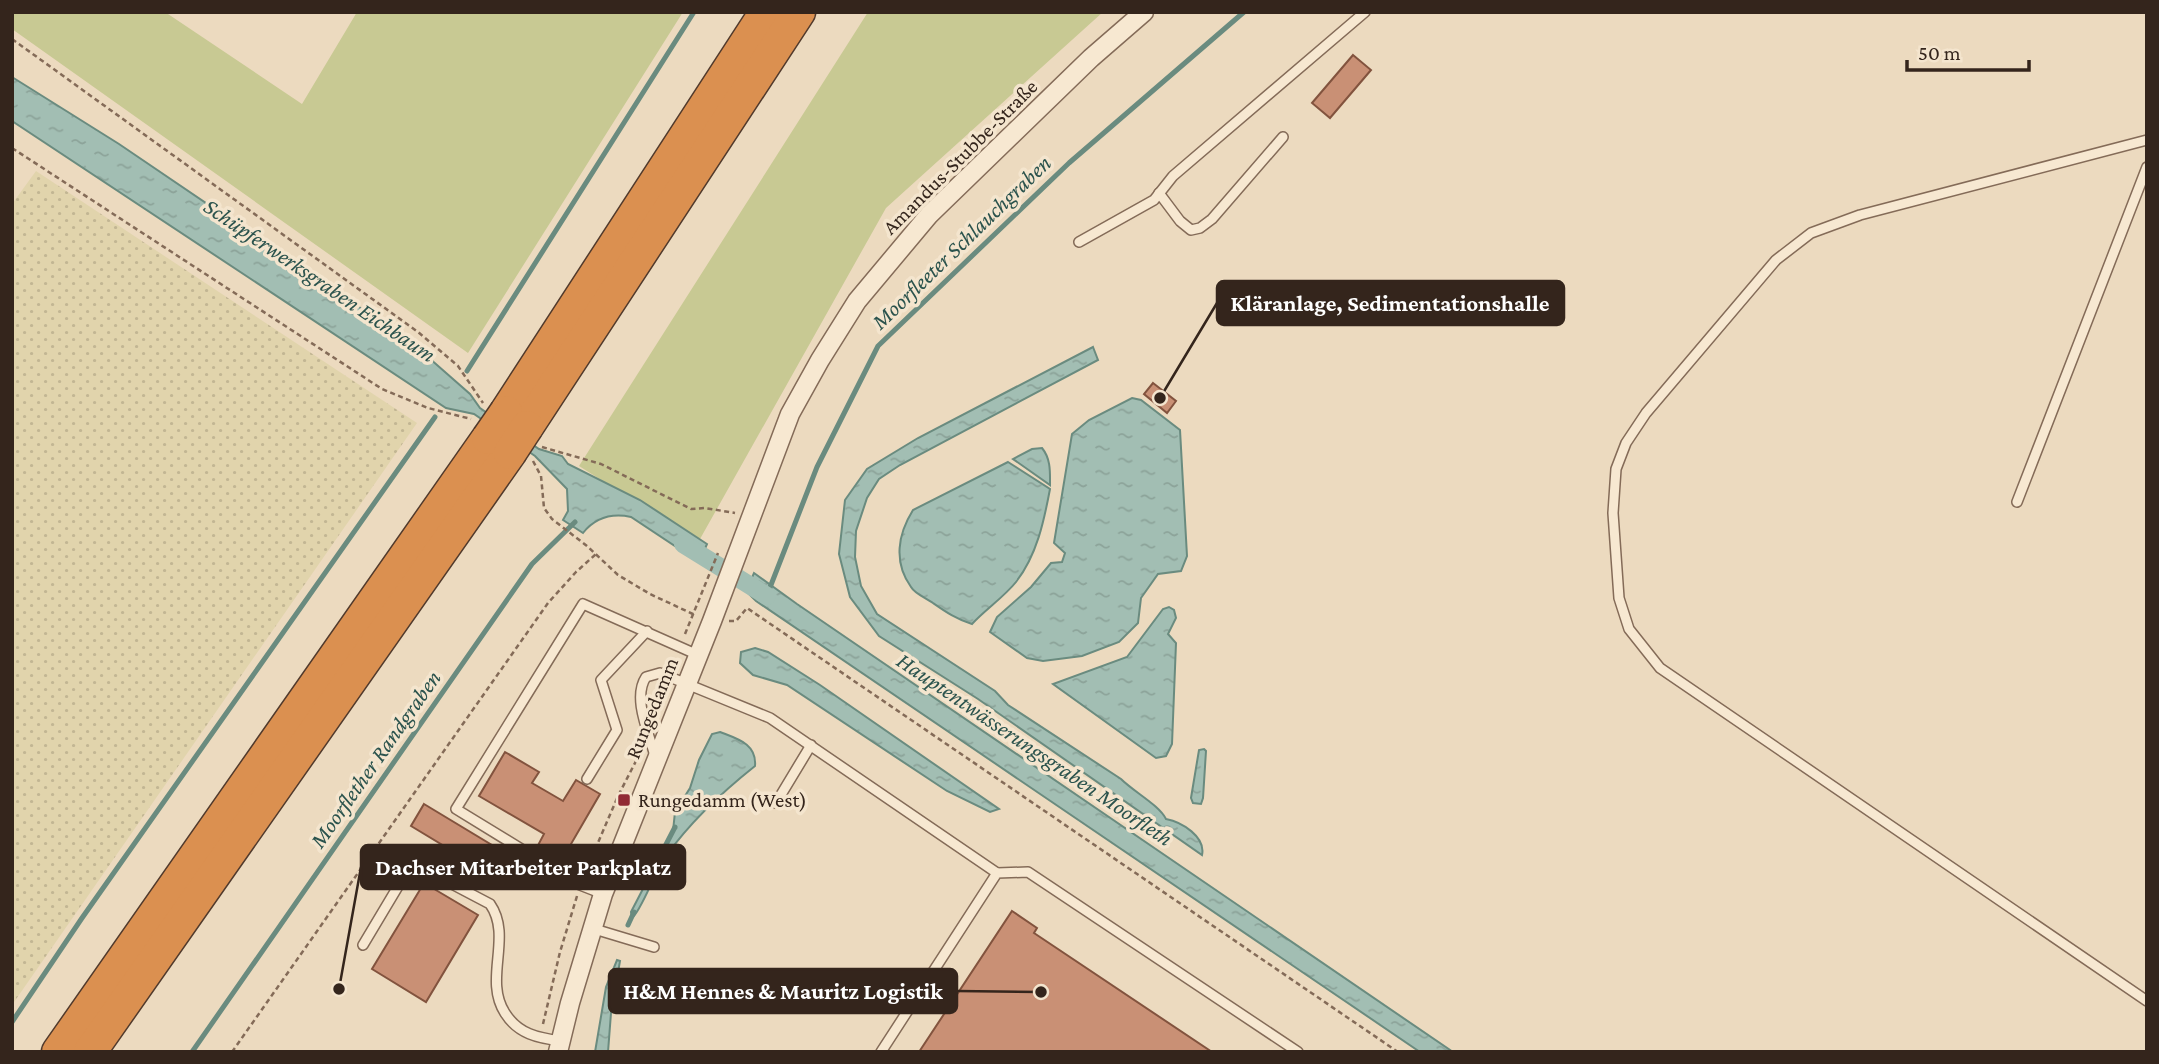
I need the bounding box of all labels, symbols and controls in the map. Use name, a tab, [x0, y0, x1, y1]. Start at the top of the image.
scale bar	[1907, 28, 2030, 72]
text: 50 m	[1918, 41, 1961, 65]
street label: Amandus-Stubbe-Straße	[878, 75, 1042, 239]
water label: Moorfleeter Schlauchgraben	[865, 150, 1056, 335]
water label: Schüpferwerksgraben Eichbaum	[199, 193, 441, 367]
callout: Kläranlage, Sedimentationshalle	[1217, 281, 1564, 325]
text: Kläranlage, Sedimentationshalle	[1231, 290, 1550, 316]
water label: Hauptentwässerungsgraben Moorfleth	[892, 647, 1178, 851]
street label: Rungedamm	[621, 654, 683, 762]
water label: Moorflether Randgraben	[303, 665, 446, 853]
place label: Rungedamm (West)	[638, 788, 807, 812]
marker: Rungedamm (West)	[616, 792, 632, 808]
callout: Dachser Mitarbeiter Parkplatz	[361, 845, 685, 889]
text: Dachser Mitarbeiter Parkplatz	[375, 854, 671, 880]
callout: H&M Hennes & Mauritz Logistik	[609, 969, 957, 1013]
text: H&M Hennes & Mauritz Logistik	[623, 978, 943, 1004]

